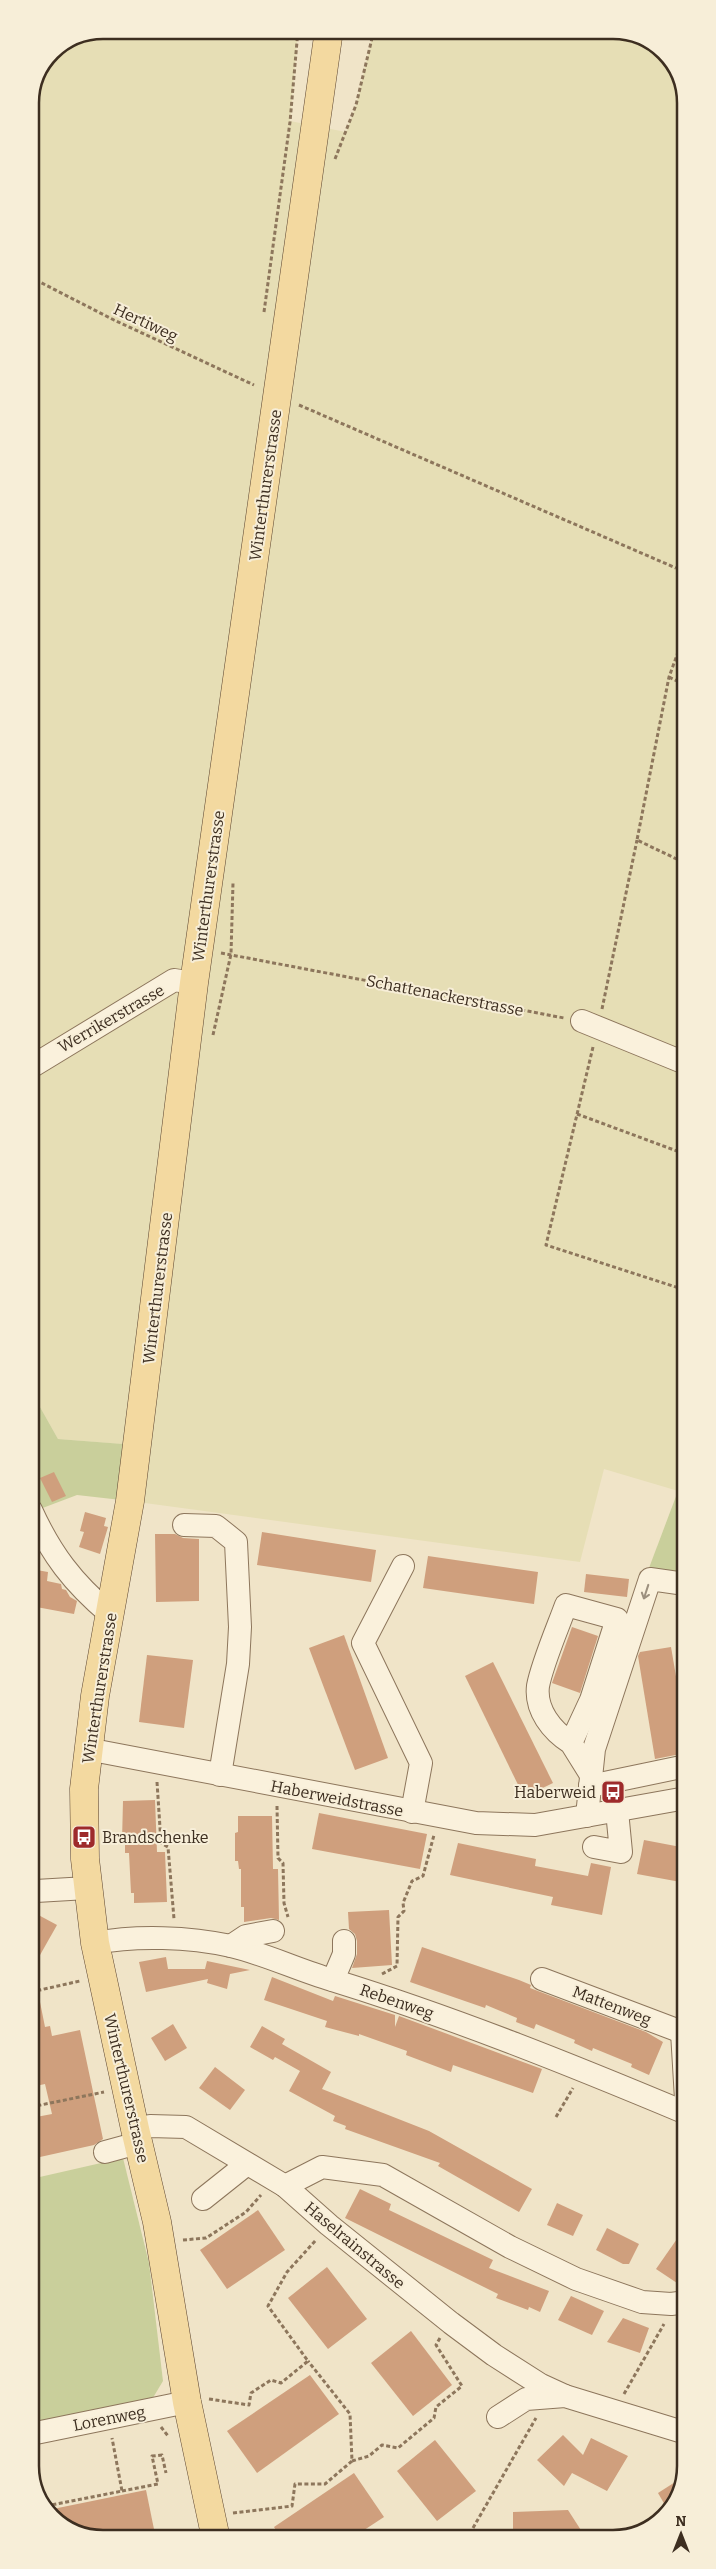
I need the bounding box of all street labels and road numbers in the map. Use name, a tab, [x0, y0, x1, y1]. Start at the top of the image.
street label: Hertiweg	[111, 299, 181, 346]
street label: Winterthurerstrasse	[245, 408, 286, 562]
street label: Winterthurerstrasse	[188, 809, 229, 963]
street label: Schattenackerstrasse	[365, 971, 525, 1020]
street label: Werrikerstrasse	[55, 980, 168, 1057]
street label: Winterthurerstrasse	[139, 1211, 176, 1365]
street label: Winterthurerstrasse	[78, 1611, 121, 1765]
street label: Haberweidstrasse	[269, 1776, 405, 1821]
street label: Rebenweg	[357, 1980, 436, 2023]
street label: Mattenweg	[570, 1982, 654, 2029]
street label: Winterthurerstrasse	[100, 2012, 153, 2165]
street label: Haselrainstrasse	[301, 2198, 409, 2293]
street label: Lorenweg	[71, 2402, 147, 2435]

